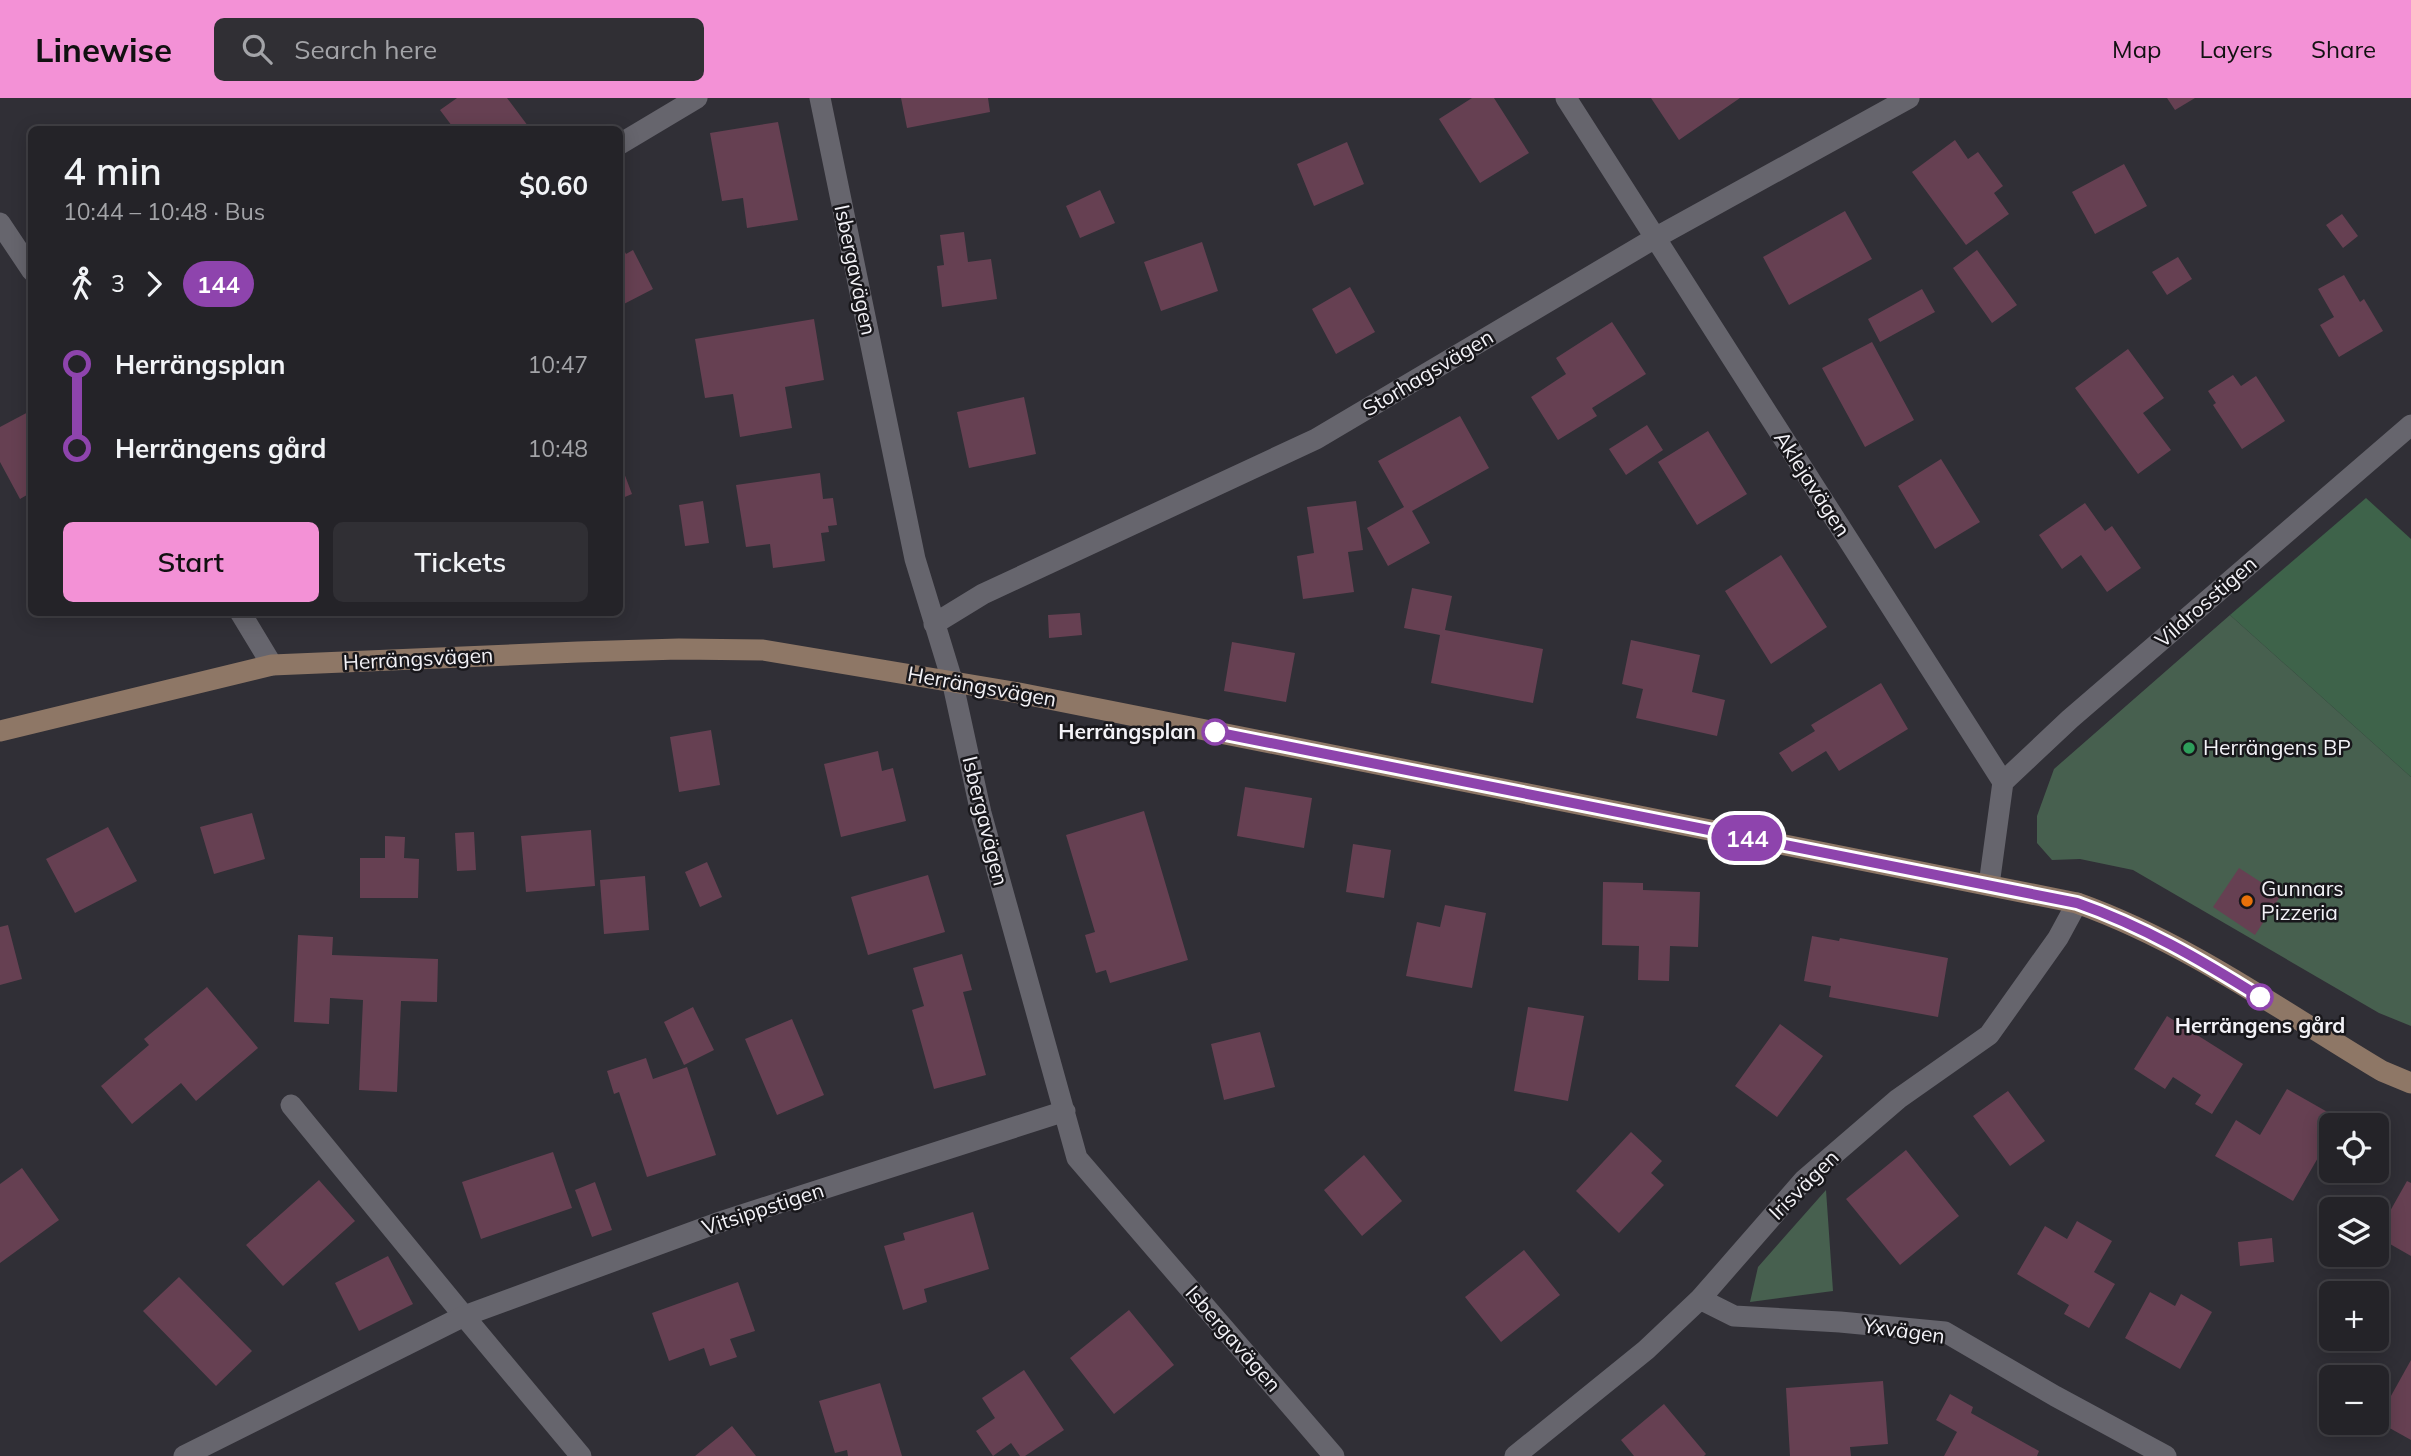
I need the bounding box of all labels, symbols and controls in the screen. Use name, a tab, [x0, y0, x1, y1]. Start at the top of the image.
search box	[214, 18, 704, 81]
text: Linewise	[35, 29, 172, 70]
icon: search	[238, 30, 276, 68]
text: Search here	[294, 33, 437, 66]
text: Map	[2112, 34, 2161, 64]
text: Layers	[2199, 34, 2273, 64]
text: Share	[2311, 34, 2376, 64]
text: 4 min	[63, 147, 162, 195]
text: $0.60	[519, 169, 588, 202]
text: 10:44 – 10:48 · Bus	[63, 197, 265, 226]
street label: Isbergavägen	[829, 202, 882, 337]
icon: walk	[63, 265, 101, 303]
icon: forward	[135, 265, 173, 303]
text: 3	[111, 269, 125, 298]
text: 144	[197, 269, 240, 299]
street label: Storhagsvägen	[1357, 323, 1498, 421]
text: Herrängsplan	[115, 348, 286, 381]
text: 10:47	[528, 350, 588, 379]
street label: Aklejavägen	[1769, 426, 1857, 541]
text: Herrängens gård	[115, 432, 326, 465]
text: 10:48	[528, 434, 588, 463]
button: Start	[63, 522, 319, 602]
button: Tickets	[333, 522, 588, 602]
street label: Vildrosstigen	[2149, 550, 2261, 652]
street label: Herrängsvägen	[342, 641, 494, 675]
street label: Herrängsvägen	[906, 660, 1059, 712]
place label: Herrängsplan	[1058, 718, 1196, 744]
marker: Herrängsplan	[1202, 719, 1228, 745]
place label: Herrängens BP	[2203, 734, 2351, 760]
marker: Herrängens BP	[2181, 740, 2197, 756]
street label: Isbergavägen	[957, 753, 1015, 888]
line badge: 144	[1707, 815, 1787, 861]
text: 144	[1725, 823, 1769, 853]
place label: Gunnars Pizzeria	[2261, 875, 2344, 925]
marker: Gunnars Pizzeria	[2239, 893, 2255, 909]
marker: Herrängens gård	[2247, 984, 2273, 1010]
place label: Herrängens gård	[2175, 1012, 2345, 1038]
map controls	[2319, 1113, 2389, 1435]
button: locate	[2319, 1113, 2389, 1183]
street label: Irisvägen	[1763, 1144, 1844, 1225]
street label: Vitsippstigen	[698, 1176, 827, 1240]
button: layers	[2319, 1197, 2389, 1267]
street label: Isbergavägen	[1180, 1280, 1287, 1397]
button: +	[2319, 1281, 2389, 1351]
street label: Yxvägen	[1861, 1311, 1947, 1349]
button: −	[2319, 1365, 2389, 1435]

